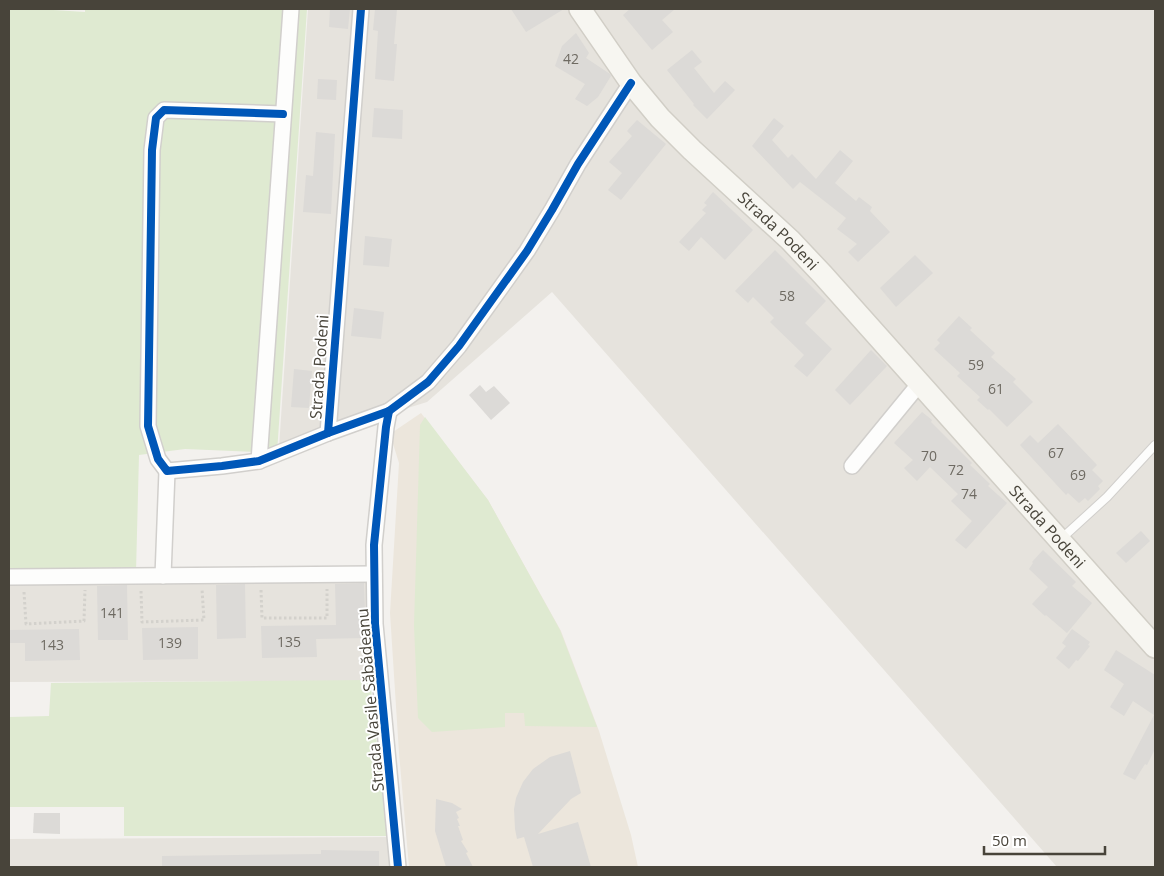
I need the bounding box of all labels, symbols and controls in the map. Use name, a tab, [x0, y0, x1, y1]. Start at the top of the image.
house number: 42	[563, 49, 579, 68]
street label: Strada Podeni	[733, 187, 824, 275]
house number: 58	[779, 286, 795, 305]
street label: Strada Podeni	[304, 314, 334, 420]
house number: 59	[968, 355, 984, 374]
house number: 61	[988, 379, 1004, 398]
house number: 67	[1048, 443, 1064, 462]
house number: 70	[921, 446, 937, 465]
house number: 72	[948, 460, 964, 479]
house number: 69	[1070, 465, 1086, 484]
street label: Strada Podeni	[1005, 480, 1091, 573]
house number: 74	[961, 484, 977, 503]
house number: 141	[100, 603, 124, 622]
street label: Strada Vasile Săbădeanu	[351, 608, 389, 792]
house number: 135	[277, 632, 301, 651]
house number: 139	[158, 633, 182, 652]
house number: 143	[40, 635, 64, 654]
scale bar	[984, 824, 1105, 856]
text: 50 m	[992, 830, 1027, 850]

